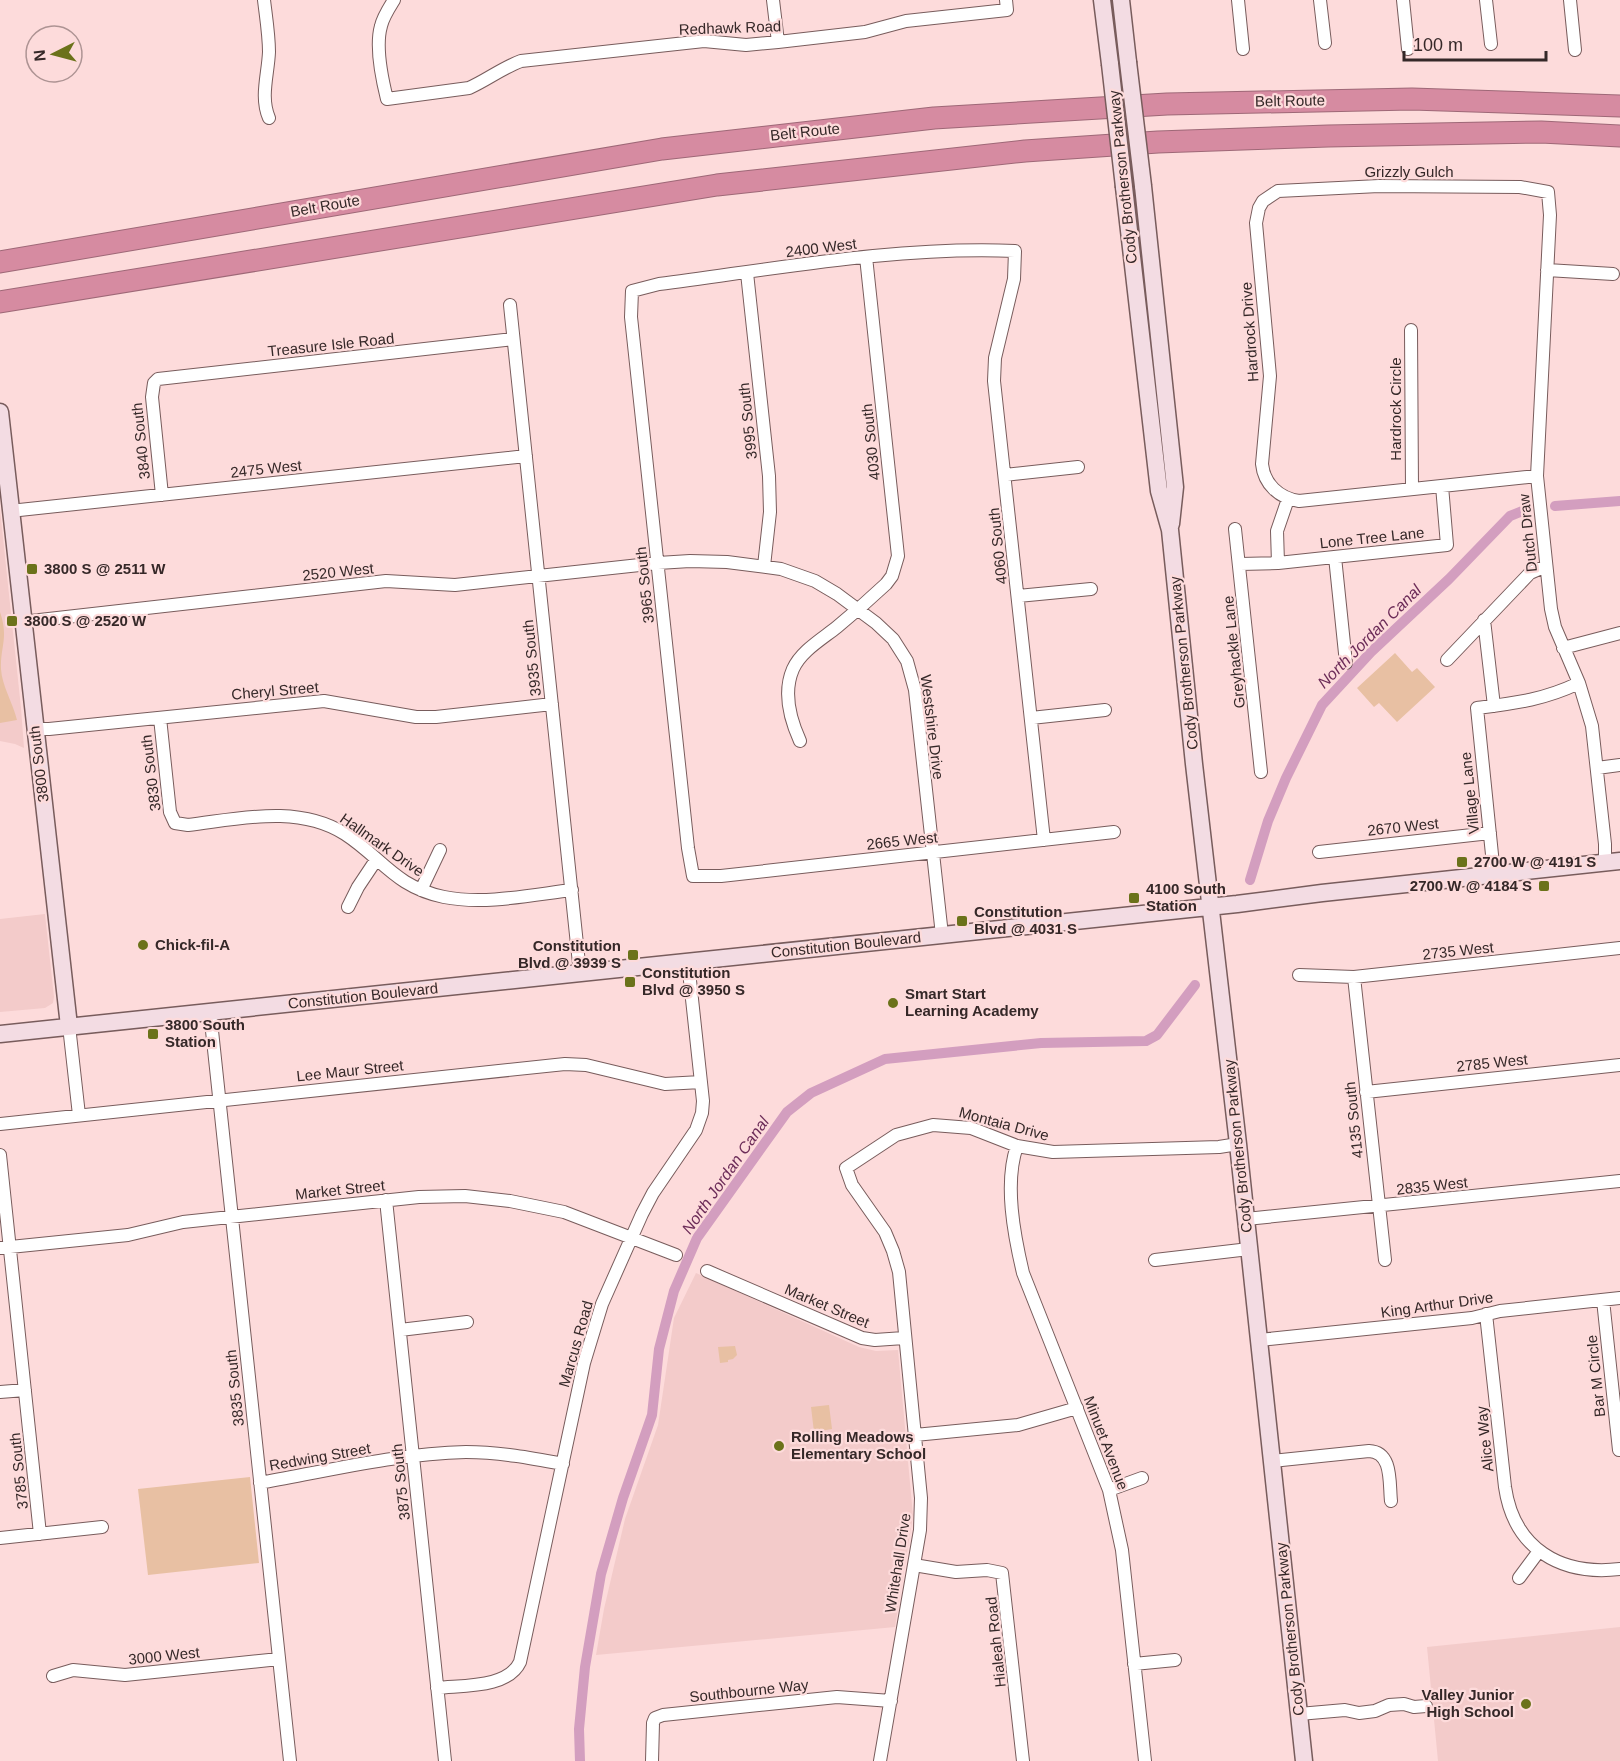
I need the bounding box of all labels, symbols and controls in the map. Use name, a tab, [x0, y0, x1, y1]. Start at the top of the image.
street label: Redhawk Road	[678, 17, 782, 38]
north arrow	[24, 24, 84, 84]
scale bar	[1404, 24, 1546, 62]
text: 100 m	[1413, 35, 1463, 55]
text: N	[31, 49, 49, 62]
street label: Cody Brotherson Parkway	[1105, 89, 1140, 265]
street label: Belt Route	[1255, 91, 1325, 110]
street label: Belt Route	[769, 119, 841, 144]
street label: Grizzly Gulch	[1364, 163, 1454, 180]
street label: Belt Route	[289, 191, 361, 220]
street label: 2400 West	[784, 235, 858, 260]
street label: Hardrock Drive	[1238, 282, 1261, 383]
street label: Treasure Isle Road	[267, 329, 395, 360]
street label: Hardrock Circle	[1387, 357, 1404, 461]
street label: 3995 South	[735, 382, 760, 460]
street label: 3840 South	[128, 402, 153, 480]
street label: 4030 South	[858, 403, 883, 481]
street label: 2475 West	[230, 456, 303, 481]
street label: Dutch Draw	[1515, 493, 1540, 573]
street label: 4060 South	[985, 507, 1010, 585]
street label: Lone Tree Lane	[1319, 524, 1425, 551]
street label: 3965 South	[632, 546, 657, 624]
street label: 2520 West	[302, 559, 375, 584]
place label: 3800 S @ 2511 W	[44, 560, 166, 577]
marker: 3800 S @ 2511 W	[25, 562, 39, 576]
street label: Cody Brotherson Parkway	[1166, 575, 1201, 751]
water label: North Jordan Canal	[1314, 581, 1425, 691]
street label: Greyhackle Lane	[1219, 595, 1248, 709]
place label: 3800 S @ 2520 W	[24, 612, 147, 629]
marker: 3800 S @ 2520 W	[5, 614, 19, 628]
street label: 3935 South	[519, 619, 544, 697]
street label: Westshire Drive	[918, 673, 947, 780]
street label: Cheryl Street	[231, 678, 320, 703]
street label: 3800 South	[25, 725, 52, 803]
street label: 3830 South	[137, 734, 164, 812]
street label: Village Lane	[1457, 751, 1482, 835]
street label: Hallmark Drive	[337, 809, 427, 880]
street label: 2670 West	[1367, 814, 1440, 839]
street label: 2665 West	[866, 828, 939, 853]
place label: 2700 W @ 4191 S	[1474, 853, 1596, 870]
marker: 2700 W @ 4191 S	[1455, 855, 1469, 869]
place label: 2700 W @ 4184 S	[1410, 877, 1532, 894]
marker: 2700 W @ 4184 S	[1537, 879, 1551, 893]
place label: 4100 South Station	[1146, 880, 1226, 914]
marker: 4100 South Station	[1127, 891, 1141, 905]
place label: Constitution Blvd @ 4031 S	[974, 903, 1077, 937]
marker: Constitution Blvd @ 4031 S	[955, 914, 969, 928]
street label: Constitution Boulevard	[770, 928, 922, 961]
place label: Chick-fil-A	[155, 936, 230, 953]
place label: Constitution Blvd @ 3939 S	[518, 937, 621, 971]
marker: Chick-fil-A	[136, 938, 150, 952]
street label: 2735 West	[1422, 938, 1495, 963]
marker: Constitution Blvd @ 3939 S	[626, 948, 640, 962]
place label: Constitution Blvd @ 3950 S	[642, 964, 745, 998]
marker: Constitution Blvd @ 3950 S	[623, 975, 637, 989]
street label: Constitution Boulevard	[287, 979, 439, 1012]
place label: Smart Start Learning Academy	[905, 985, 1039, 1019]
marker: Smart Start Learning Academy	[886, 996, 900, 1010]
place label: 3800 South Station	[165, 1016, 245, 1050]
marker: 3800 South Station	[146, 1027, 160, 1041]
street label: 2785 West	[1456, 1050, 1529, 1075]
street label: Lee Maur Street	[296, 1056, 405, 1085]
street label: Cody Brotherson Parkway	[1220, 1058, 1255, 1234]
street label: 4135 South	[1341, 1081, 1366, 1159]
street label: Montaia Drive	[957, 1103, 1051, 1144]
water label: North Jordan Canal	[679, 1113, 772, 1237]
street label: 2835 West	[1396, 1173, 1469, 1198]
street label: Market Street	[294, 1176, 386, 1203]
street label: Market Street	[782, 1280, 873, 1331]
street label: King Arthur Drive	[1380, 1288, 1494, 1321]
street label: Marcus Road	[555, 1299, 596, 1389]
street label: Bar M Circle	[1583, 1334, 1608, 1418]
street label: 3835 South	[222, 1349, 247, 1427]
street label: Minuet Avenue	[1081, 1394, 1132, 1492]
street label: Alice Way	[1473, 1405, 1496, 1473]
place label: Rolling Meadows Elementary School	[791, 1428, 926, 1462]
street label: 3785 South	[6, 1432, 31, 1510]
street label: Redwing Street	[268, 1439, 373, 1474]
marker: Rolling Meadows Elementary School	[772, 1439, 786, 1453]
street label: 3875 South	[388, 1443, 413, 1521]
street label: Whitehall Drive	[881, 1512, 914, 1614]
street label: Cody Brotherson Parkway	[1272, 1541, 1307, 1717]
street label: Hialeah Road	[982, 1596, 1009, 1688]
street label: 3000 West	[128, 1643, 201, 1668]
street label: Southbourne Way	[689, 1676, 810, 1705]
place label: Valley Junior High School	[1421, 1686, 1514, 1720]
marker: Valley Junior High School	[1519, 1697, 1533, 1711]

